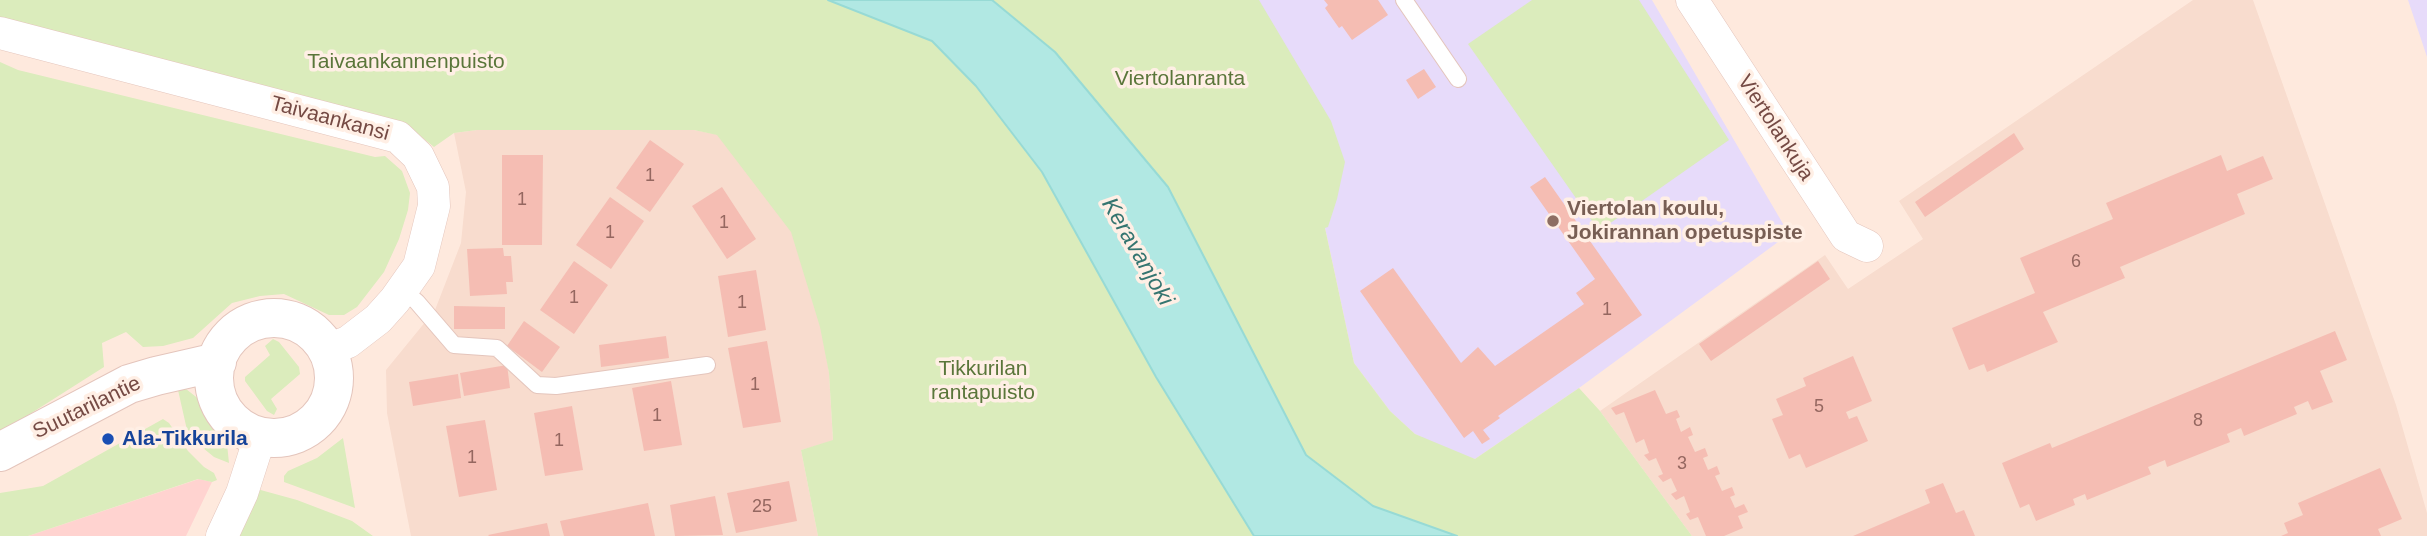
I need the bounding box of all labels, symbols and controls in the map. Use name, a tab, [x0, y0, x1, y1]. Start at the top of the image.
park label: Taivaankannenpuisto	[307, 49, 505, 75]
park label: Viertolanranta	[1115, 66, 1245, 92]
street label: Viertolankuja	[1731, 70, 1819, 186]
street label: Taivaankansi	[268, 91, 392, 147]
house number: 1	[645, 165, 655, 187]
house number: 1	[517, 189, 527, 211]
water label: Keravanjoki	[1095, 193, 1179, 311]
place label: Viertolan koulu, Jokirannan opetuspiste	[1567, 196, 1803, 246]
house number: 1	[719, 212, 729, 234]
marker: Viertolan koulu, Jokirannan opetuspiste	[1545, 213, 1561, 229]
house number: 1	[605, 222, 615, 244]
house number: 6	[2071, 251, 2081, 273]
house number: 1	[569, 287, 579, 309]
house number: 1	[737, 292, 747, 314]
house number: 1	[1602, 299, 1612, 321]
park label: Tikkurilan rantapuisto	[931, 356, 1035, 406]
street label: Suutarilantie	[29, 371, 145, 445]
house number: 1	[750, 374, 760, 396]
house number: 5	[1814, 396, 1824, 418]
house number: 1	[652, 405, 662, 427]
house number: 8	[2193, 410, 2203, 432]
place label: Ala-Tikkurila	[122, 426, 248, 452]
house number: 1	[554, 430, 564, 452]
marker: Ala-Tikkurila	[100, 431, 116, 447]
house number: 1	[467, 447, 477, 469]
house number: 3	[1677, 453, 1687, 475]
house number: 25	[752, 496, 772, 518]

